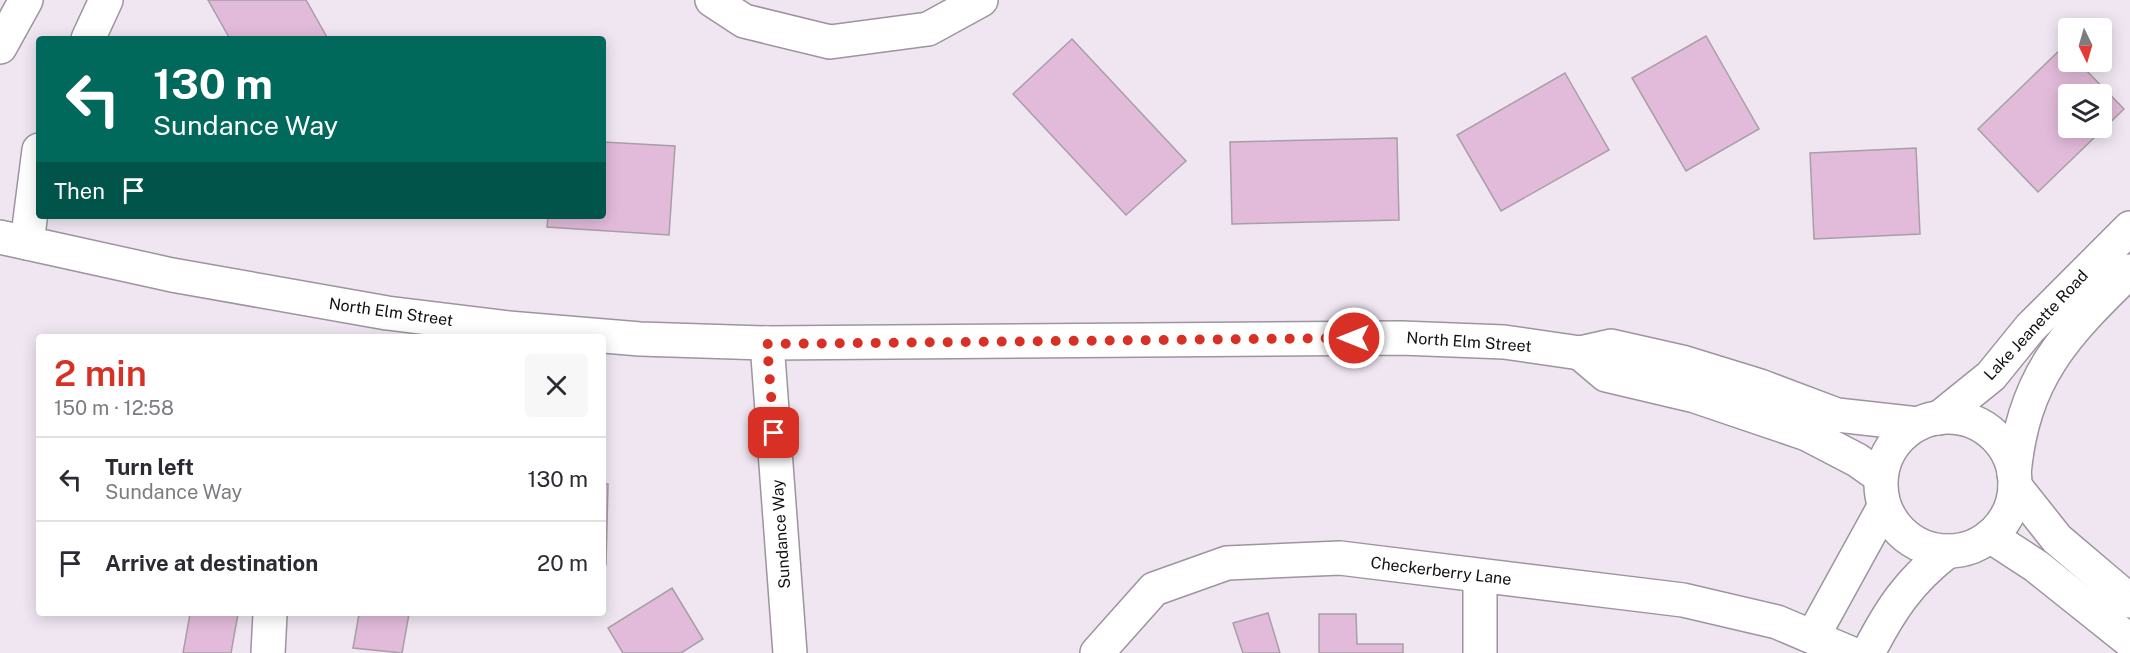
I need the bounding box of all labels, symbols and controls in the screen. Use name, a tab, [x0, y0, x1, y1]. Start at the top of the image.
north arrow	[2058, 18, 2112, 72]
map controls	[2058, 18, 2112, 138]
text: 130 m	[153, 59, 273, 108]
icon: left	[54, 60, 132, 138]
button: layers	[2058, 84, 2112, 138]
text: Sundance Way	[153, 109, 338, 141]
icon: arrive	[117, 174, 150, 207]
text: Then	[54, 178, 105, 204]
street label: Lake Jeanette Road	[1980, 266, 2092, 384]
street label: North Elm Street	[328, 294, 454, 330]
position arrow	[1322, 306, 1386, 370]
street label: North Elm Street	[1406, 328, 1532, 356]
text: 2 min	[54, 352, 147, 394]
button: close	[525, 354, 588, 417]
text: 150 m · 12:58	[54, 396, 174, 420]
pin	[748, 407, 799, 458]
icon: arrive	[757, 416, 790, 449]
text: Turn left	[105, 454, 194, 480]
icon: left	[54, 463, 87, 496]
text: 130 m	[527, 466, 588, 492]
street label: Sundance Way	[768, 478, 794, 589]
text: Sundance Way	[105, 480, 242, 504]
icon: arrive	[54, 547, 87, 580]
text: Arrive at destination	[105, 550, 318, 576]
text: 20 m	[537, 550, 588, 576]
street label: Checkerberry Lane	[1370, 553, 1512, 589]

